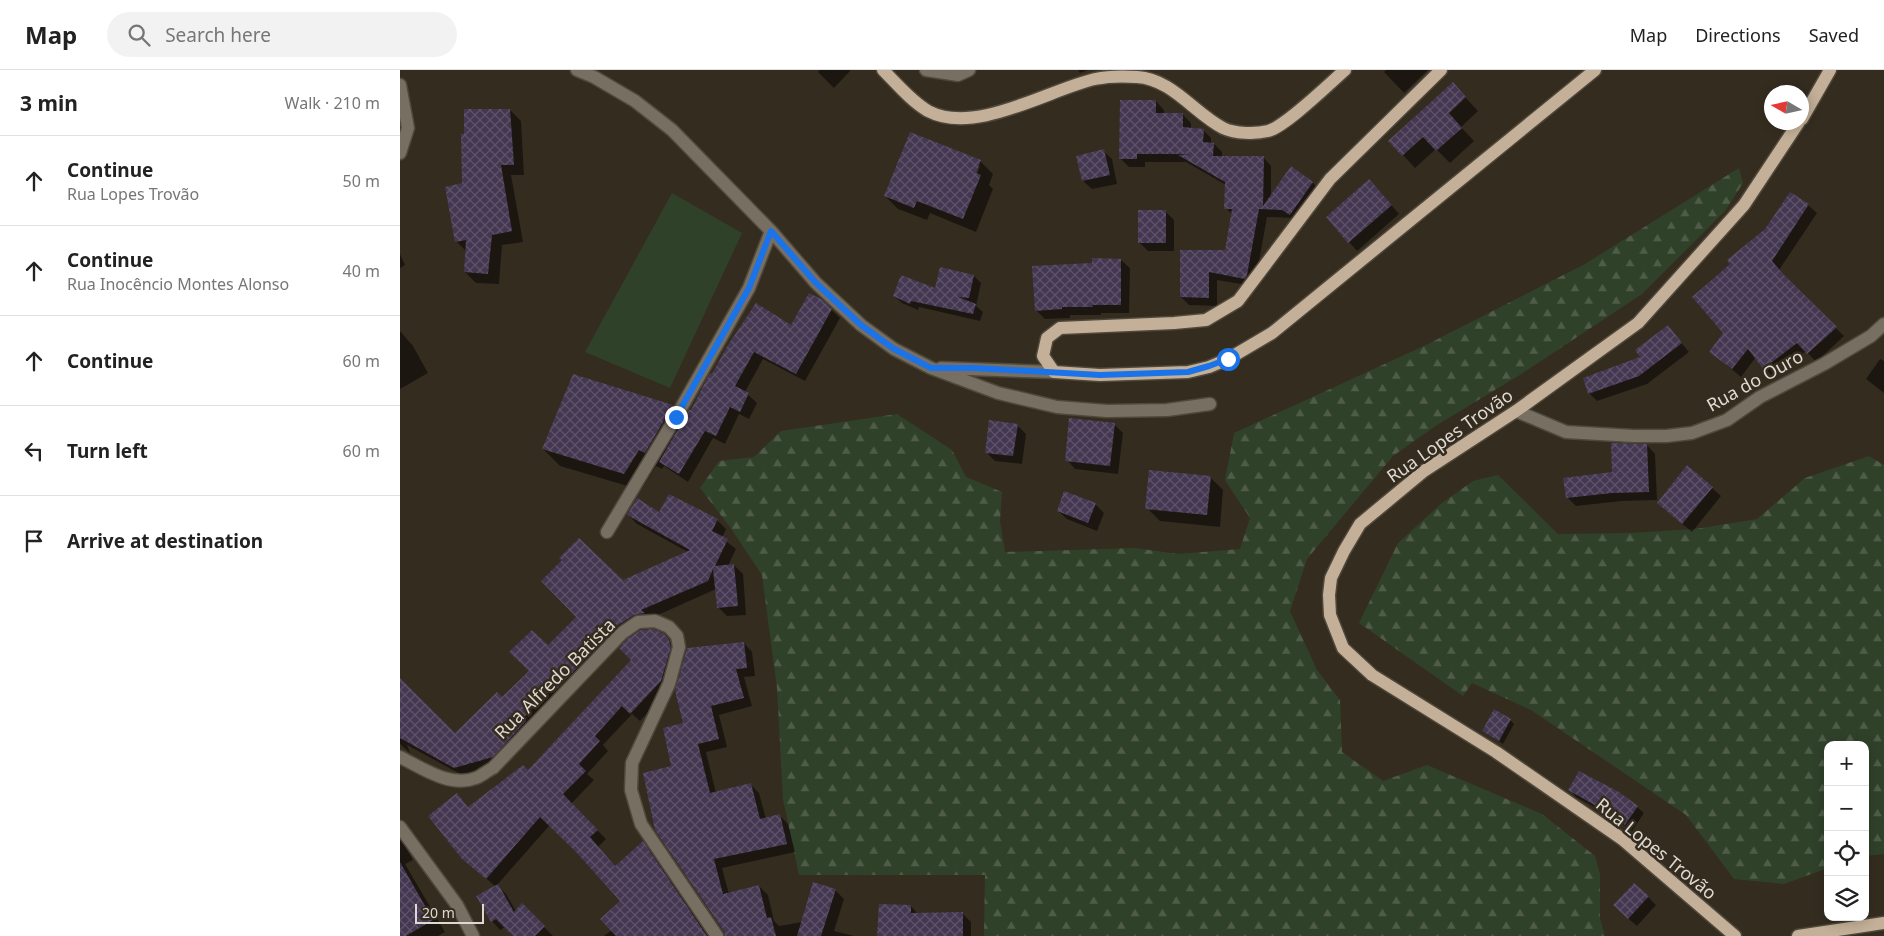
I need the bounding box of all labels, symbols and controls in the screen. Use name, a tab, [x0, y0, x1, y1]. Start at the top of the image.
search box	[107, 12, 457, 57]
text: Map	[25, 18, 77, 51]
icon: search	[125, 21, 153, 49]
text: Search here	[165, 22, 271, 48]
text: Map	[1630, 23, 1667, 47]
text: Directions	[1695, 23, 1781, 47]
text: Saved	[1809, 23, 1859, 47]
north arrow	[1764, 85, 1809, 130]
text: 3 min	[20, 89, 78, 117]
text: Walk · 210 m	[285, 92, 380, 114]
text: Continue	[67, 157, 153, 183]
icon: ahead	[20, 167, 48, 195]
text: 50 m	[343, 170, 380, 192]
text: Rua Lopes Trovão	[67, 183, 199, 205]
text: Continue	[67, 247, 153, 273]
icon: ahead	[20, 257, 48, 285]
text: 40 m	[343, 260, 380, 282]
text: Rua Inocêncio Montes Alonso	[67, 273, 289, 295]
street label: Rua do Ouro	[1702, 344, 1807, 417]
icon: ahead	[20, 347, 48, 375]
text: Continue	[67, 348, 153, 374]
route start	[1217, 348, 1240, 371]
text: 60 m	[343, 350, 380, 372]
street label: Rua Lopes Trovão	[1382, 383, 1517, 488]
route end	[665, 406, 688, 429]
icon: left	[20, 437, 48, 465]
text: Turn left	[67, 438, 148, 464]
text: 60 m	[343, 440, 380, 462]
icon: arrive	[20, 527, 48, 555]
text: Arrive at destination	[67, 528, 263, 554]
street label: Rua Alfredo Batista	[489, 613, 620, 744]
map controls	[1824, 741, 1869, 921]
button: +	[1824, 741, 1869, 786]
button: −	[1824, 786, 1869, 831]
street label: Rua Lopes Trovão	[1591, 792, 1722, 904]
button: locate	[1824, 831, 1869, 876]
button: layers	[1824, 876, 1869, 921]
scale bar	[415, 901, 484, 924]
text: 20 m	[422, 903, 455, 922]

